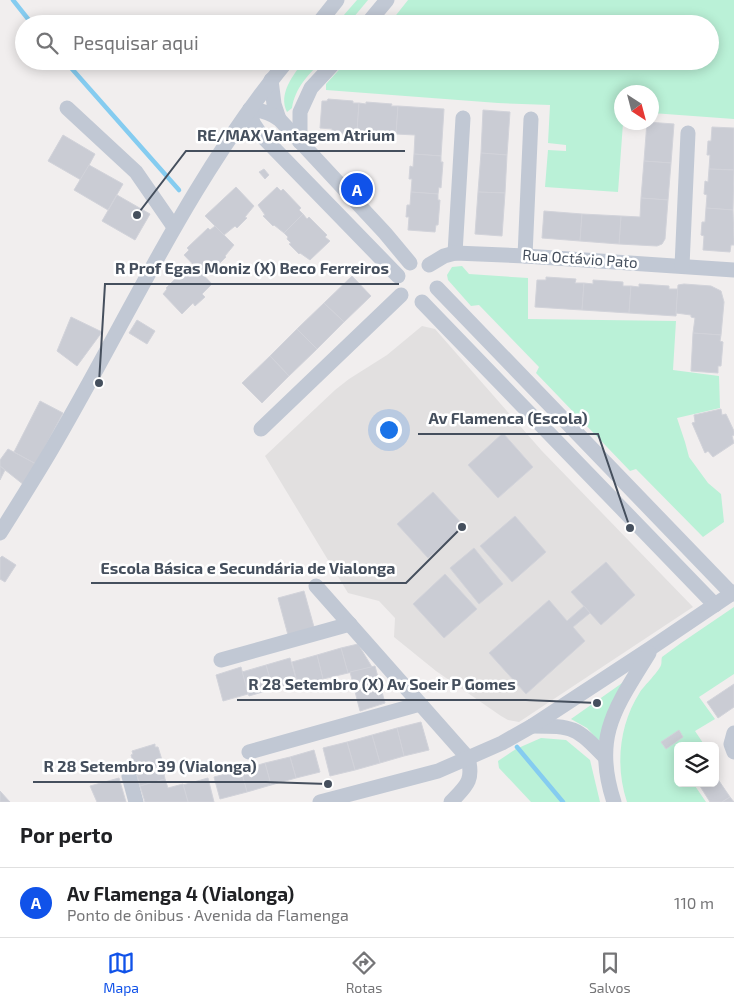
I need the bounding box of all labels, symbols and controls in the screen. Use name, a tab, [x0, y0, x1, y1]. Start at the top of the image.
search box	[15, 15, 719, 70]
icon: search	[33, 29, 61, 57]
text: Pesquisar aqui	[73, 31, 199, 54]
north arrow	[614, 85, 659, 130]
callout: RE/MAX Vantagem Atrium	[186, 120, 405, 151]
text: RE/MAX Vantagem Atrium	[197, 125, 395, 144]
pin: A	[341, 170, 373, 208]
street label: Rua Octávio Pato	[522, 245, 638, 271]
callout: R Prof Egas Moniz (X) Beco Ferreiros	[105, 253, 399, 284]
text: R Prof Egas Moniz (X) Beco Ferreiros	[115, 258, 389, 277]
callout: Av Flamenca (Escola)	[418, 403, 598, 434]
text: Av Flamenca (Escola)	[428, 408, 588, 427]
your location	[376, 417, 402, 443]
callout: Escola Básica e Secundária de Vialonga	[91, 552, 406, 583]
text: Escola Básica e Secundária de Vialonga	[101, 558, 395, 577]
callout: R 28 Setembro (X) Av Soeir P Gomes	[237, 669, 526, 700]
text: R 28 Setembro (X) Av Soeir P Gomes	[248, 674, 516, 693]
map controls	[674, 742, 719, 787]
button: layers	[674, 742, 719, 787]
callout: R 28 Setembro 39 (Vialonga)	[33, 751, 266, 782]
text: R 28 Setembro 39 (Vialonga)	[43, 756, 257, 775]
text: Por perto	[20, 822, 113, 847]
text: Av Flamenga 4 (Vialonga)	[67, 882, 294, 905]
text: A	[31, 893, 41, 912]
text: 110 m	[674, 893, 714, 912]
text: Ponto de ônibus · Avenida da Flamenga	[67, 905, 349, 924]
tab: Mapa	[103, 949, 139, 996]
tab: Rotas	[346, 949, 382, 996]
tab: Salvos	[589, 949, 631, 996]

